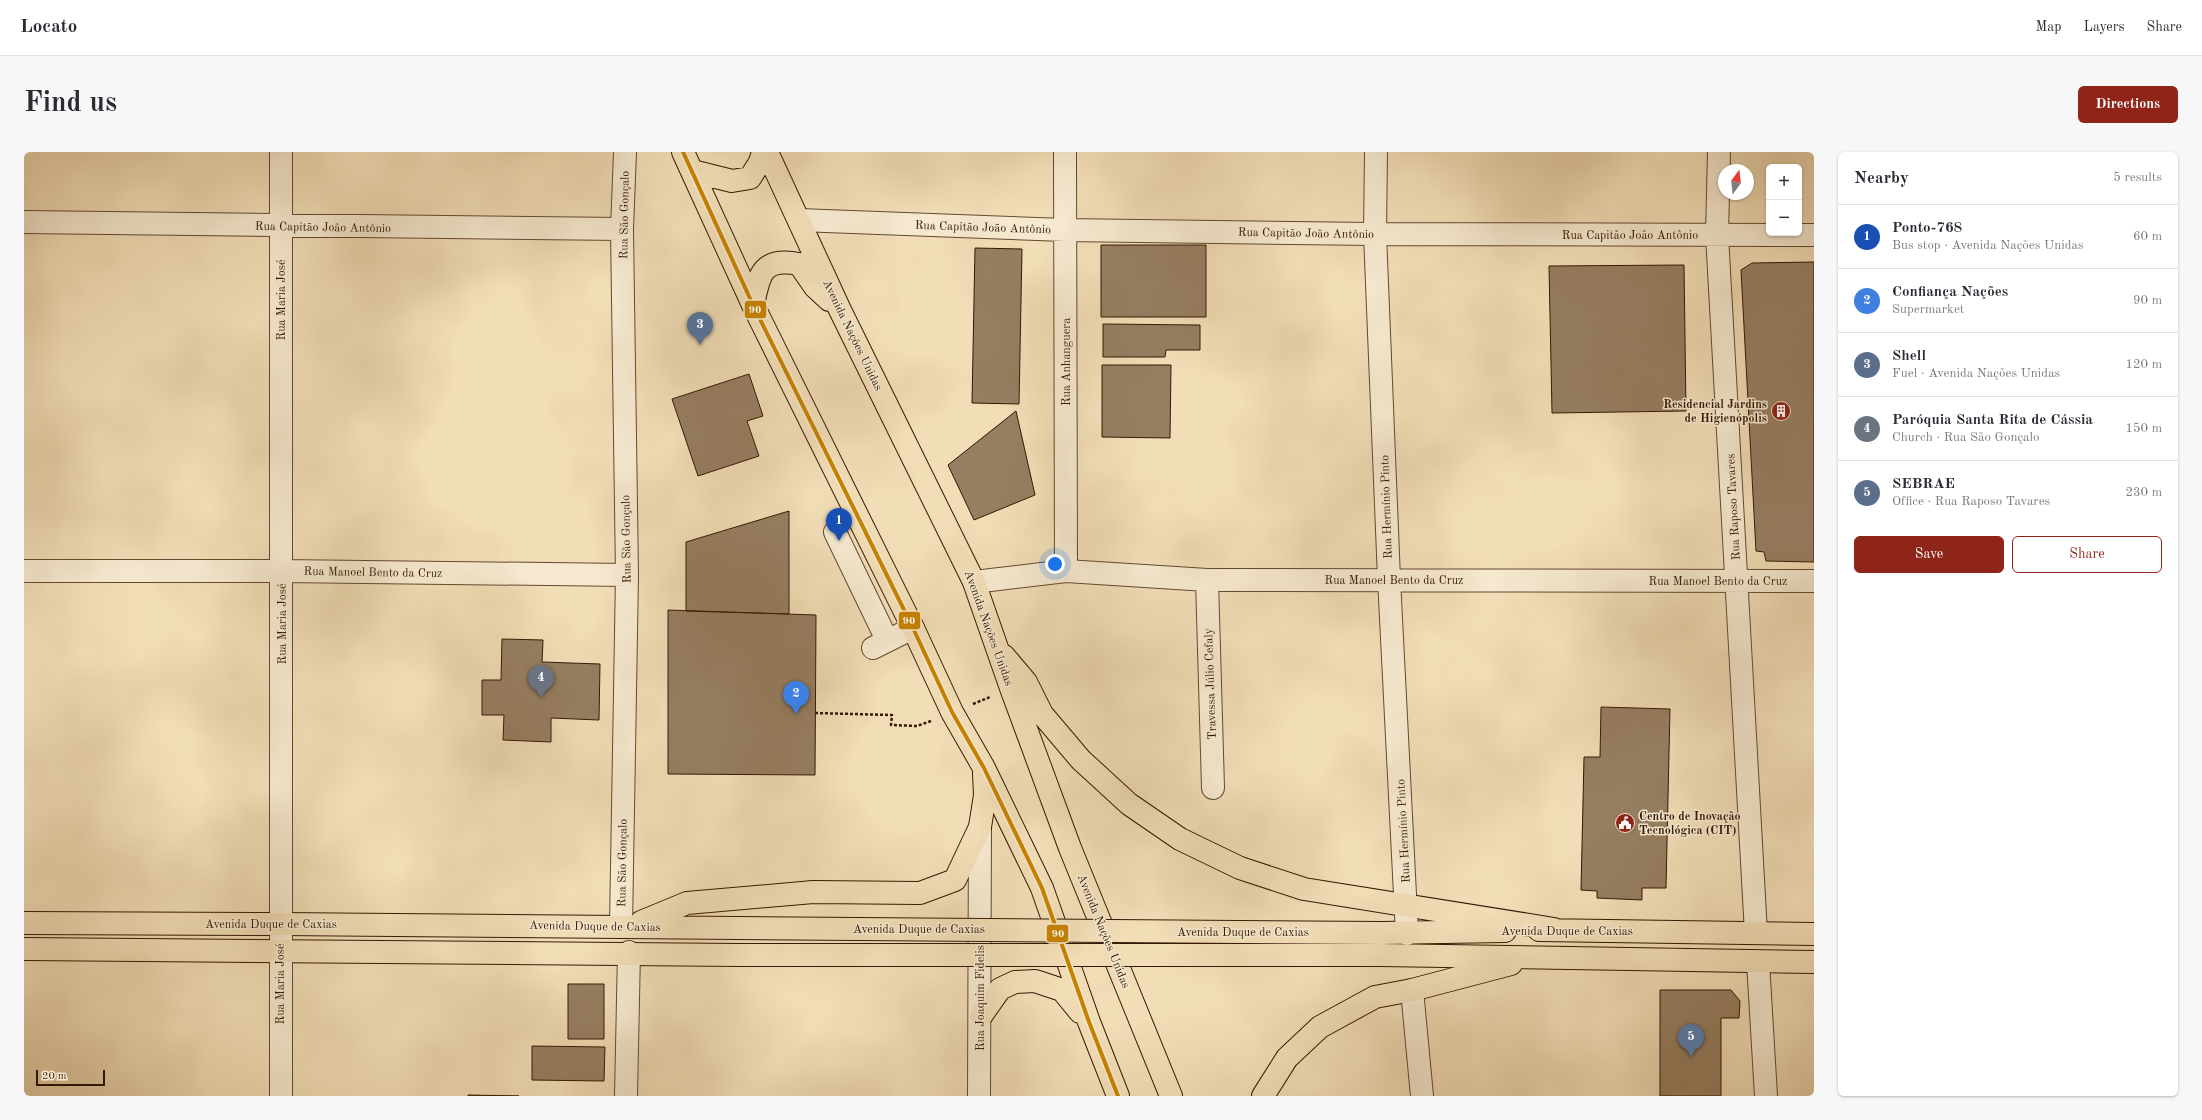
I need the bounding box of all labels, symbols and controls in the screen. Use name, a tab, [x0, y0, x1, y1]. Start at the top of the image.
text: Locato	[20, 18, 77, 37]
text: Map	[2036, 20, 2062, 34]
text: Layers	[2084, 20, 2125, 34]
text: Share	[2147, 20, 2182, 34]
button: Directions	[2078, 86, 2178, 123]
text: Find us	[24, 90, 117, 118]
north arrow	[1718, 164, 1754, 200]
map controls	[1766, 164, 1802, 236]
button: +	[1766, 164, 1802, 200]
text: Nearby	[1854, 170, 1909, 187]
street label: Rua São Gonçalo	[618, 171, 632, 259]
text: 5 results	[2113, 171, 2162, 184]
button: −	[1766, 200, 1802, 236]
street label: Rua Capitão João Antônio	[915, 220, 1051, 236]
street label: Rua Capitão João Antônio	[255, 221, 391, 235]
text: Ponto-768	[1892, 221, 1962, 236]
street label: Rua Capitão João Antônio	[1238, 227, 1374, 241]
street label: Rua Capitão João Antônio	[1562, 230, 1698, 242]
text: 1	[1863, 230, 1871, 243]
text: 60 m	[2133, 230, 2162, 243]
text: Bus stop · Avenida Nações Unidas	[1892, 239, 2084, 252]
street label: Rua Maria José	[276, 259, 288, 340]
street label: Avenida Nações Unidas	[820, 278, 884, 393]
text: Confiança Nações	[1892, 285, 2008, 300]
text: 2	[1863, 294, 1871, 307]
text: 90 m	[2133, 294, 2162, 307]
line badge: 90	[744, 300, 767, 319]
text: Supermarket	[1892, 303, 1964, 316]
text: 90	[749, 305, 761, 316]
pin: 3	[687, 312, 713, 345]
street label: Rua Anhanguera	[1061, 318, 1073, 406]
text: Shell	[1892, 349, 1926, 364]
text: 3	[1863, 358, 1871, 371]
text: 120 m	[2125, 358, 2162, 371]
text: Fuel · Avenida Nações Unidas	[1892, 367, 2060, 380]
place label: Residencial Jardins de Higienópolis	[1663, 399, 1767, 425]
building icon: Residencial Jardins de Higienópolis	[1770, 400, 1792, 422]
text: Paróquia Santa Rita de Cássia	[1892, 413, 2093, 428]
text: 4	[1863, 422, 1871, 435]
text: 150 m	[2125, 422, 2162, 435]
text: Church · Rua São Gonçalo	[1892, 431, 2039, 444]
street label: Rua Raposo Tavares	[1725, 453, 1743, 560]
street label: Rua Hermínio Pinto	[1379, 455, 1395, 559]
text: SEBRAE	[1892, 477, 1955, 492]
text: 5	[1863, 486, 1871, 499]
text: 230 m	[2125, 486, 2162, 499]
street label: Rua São Gonçalo	[620, 495, 634, 583]
text: Office · Rua Raposo Tavares	[1892, 495, 2050, 508]
pin: 1	[826, 508, 852, 541]
button: Save	[1854, 536, 2004, 573]
button: Share	[2012, 536, 2162, 573]
your location	[1045, 554, 1065, 574]
street label: Rua Manoel Bento da Cruz	[303, 566, 442, 580]
street label: Avenida Nações Unidas	[962, 569, 1015, 688]
street label: Rua Manoel Bento da Cruz	[1325, 575, 1463, 587]
street label: Rua Manoel Bento da Cruz	[1649, 576, 1787, 588]
street label: Rua Maria José	[277, 583, 289, 664]
line badge: 90	[898, 611, 921, 630]
text: 90	[903, 616, 915, 627]
street label: Travessa Júlio Cefaly	[1203, 627, 1219, 740]
pin: 4	[528, 665, 554, 698]
pin: 2	[783, 681, 809, 714]
street label: Rua Hermínio Pinto	[1395, 779, 1413, 883]
place label: Centro de Inovação Tecnológica (CIT)	[1639, 811, 1741, 837]
public building icon: Centro de Inovação Tecnológica (CIT)	[1614, 812, 1636, 834]
street label: Rua São Gonçalo	[616, 819, 630, 907]
street label: Avenida Nações Unidas	[1075, 873, 1131, 990]
street label: Avenida Duque de Caxias	[205, 919, 337, 931]
street label: Avenida Duque de Caxias	[529, 920, 661, 934]
street label: Avenida Duque de Caxias	[853, 924, 985, 936]
line badge: 90	[1046, 924, 1069, 943]
street label: Avenida Duque de Caxias	[1501, 926, 1633, 938]
street label: Avenida Duque de Caxias	[1177, 927, 1309, 939]
text: 90	[1052, 929, 1064, 940]
street label: Rua Maria José	[275, 943, 287, 1024]
street label: Rua Joaquim Fidelis	[975, 945, 987, 1051]
pin: 5	[1678, 1024, 1704, 1057]
scale bar	[36, 1068, 105, 1087]
text: 20 m	[42, 1071, 67, 1082]

